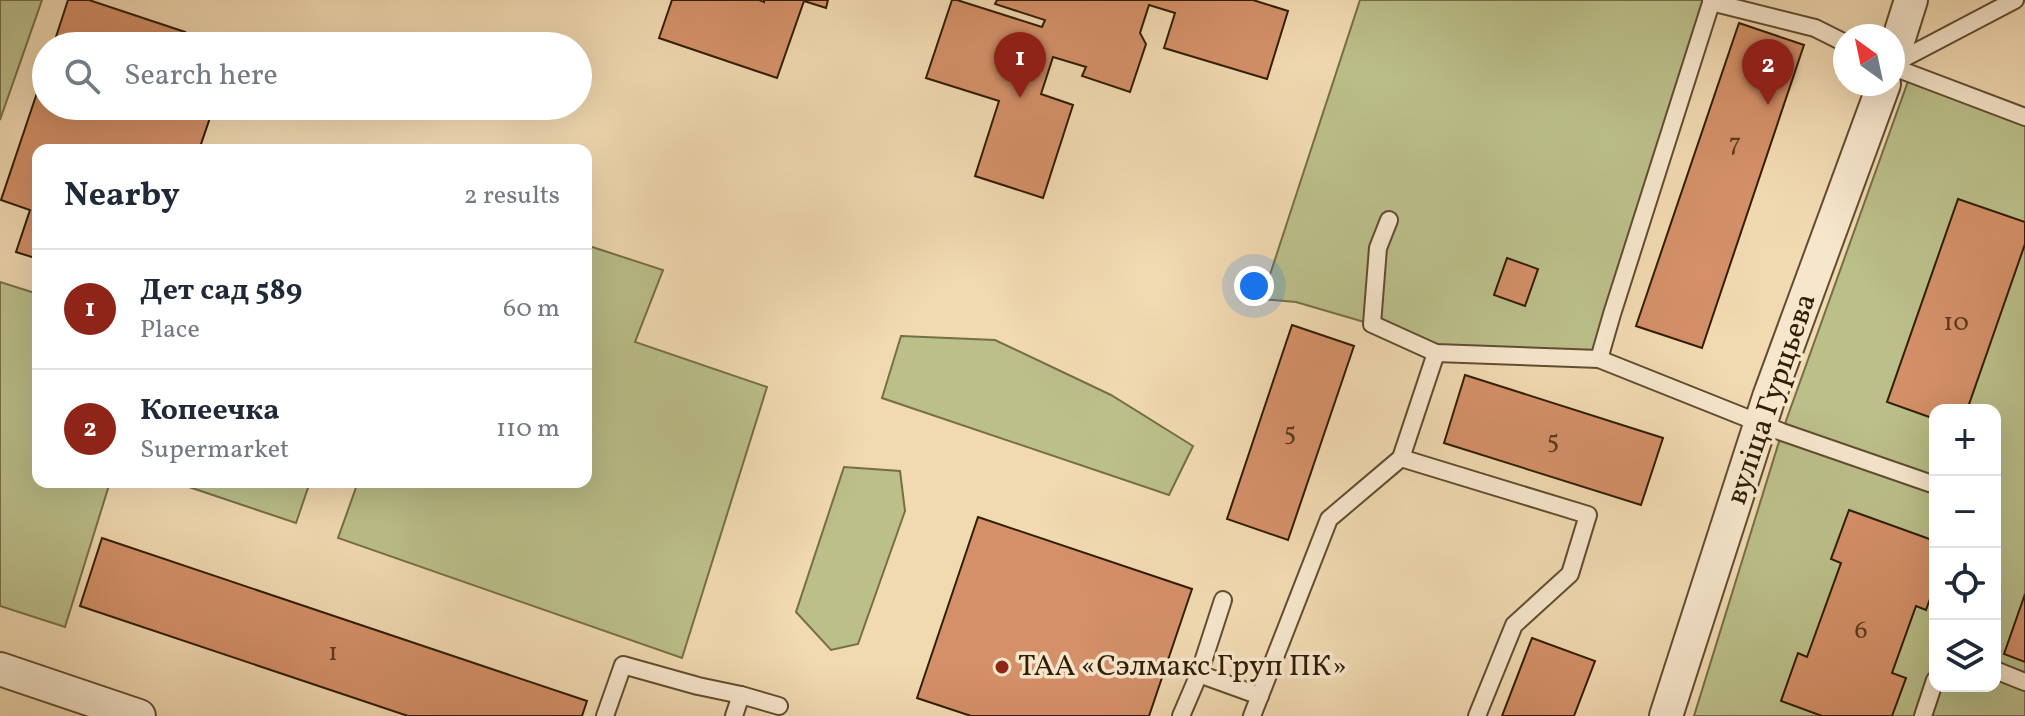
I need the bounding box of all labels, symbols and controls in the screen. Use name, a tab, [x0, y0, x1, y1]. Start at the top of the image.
north arrow	[1833, 24, 1905, 96]
search box	[32, 32, 592, 120]
pin: 1	[994, 32, 1046, 98]
pin: 2	[1742, 39, 1794, 105]
icon: search	[60, 54, 104, 98]
text: Search here	[124, 55, 278, 97]
house number: 7	[1729, 126, 1741, 162]
text: Nearby	[64, 173, 180, 220]
text: 2 results	[464, 178, 560, 214]
your location	[1234, 266, 1274, 306]
text: Дет сад 589	[140, 270, 302, 312]
street label: вуліца Гурцьева	[1716, 288, 1828, 510]
text: 1	[85, 291, 95, 327]
text: 60 m	[503, 291, 560, 327]
house number: 10	[1943, 305, 1969, 341]
text: Place	[140, 312, 200, 348]
text: Копеечка	[140, 390, 280, 432]
map controls	[1929, 404, 2001, 692]
button: +	[1929, 404, 2001, 476]
text: 2	[83, 411, 97, 447]
text: 110 m	[496, 411, 560, 447]
house number: 5	[1284, 415, 1296, 451]
house number: 5	[1547, 423, 1559, 459]
text: Supermarket	[140, 432, 289, 468]
button: −	[1929, 476, 2001, 548]
button: locate	[1929, 548, 2001, 620]
house number: 6	[1854, 613, 1868, 649]
button: layers	[1929, 620, 2001, 692]
house number: 1	[328, 635, 338, 671]
place label: ТАА «Сэлмакс Груп ПК»	[1018, 646, 1347, 688]
marker: ТАА «Сэлмакс Груп ПК»	[993, 658, 1011, 676]

